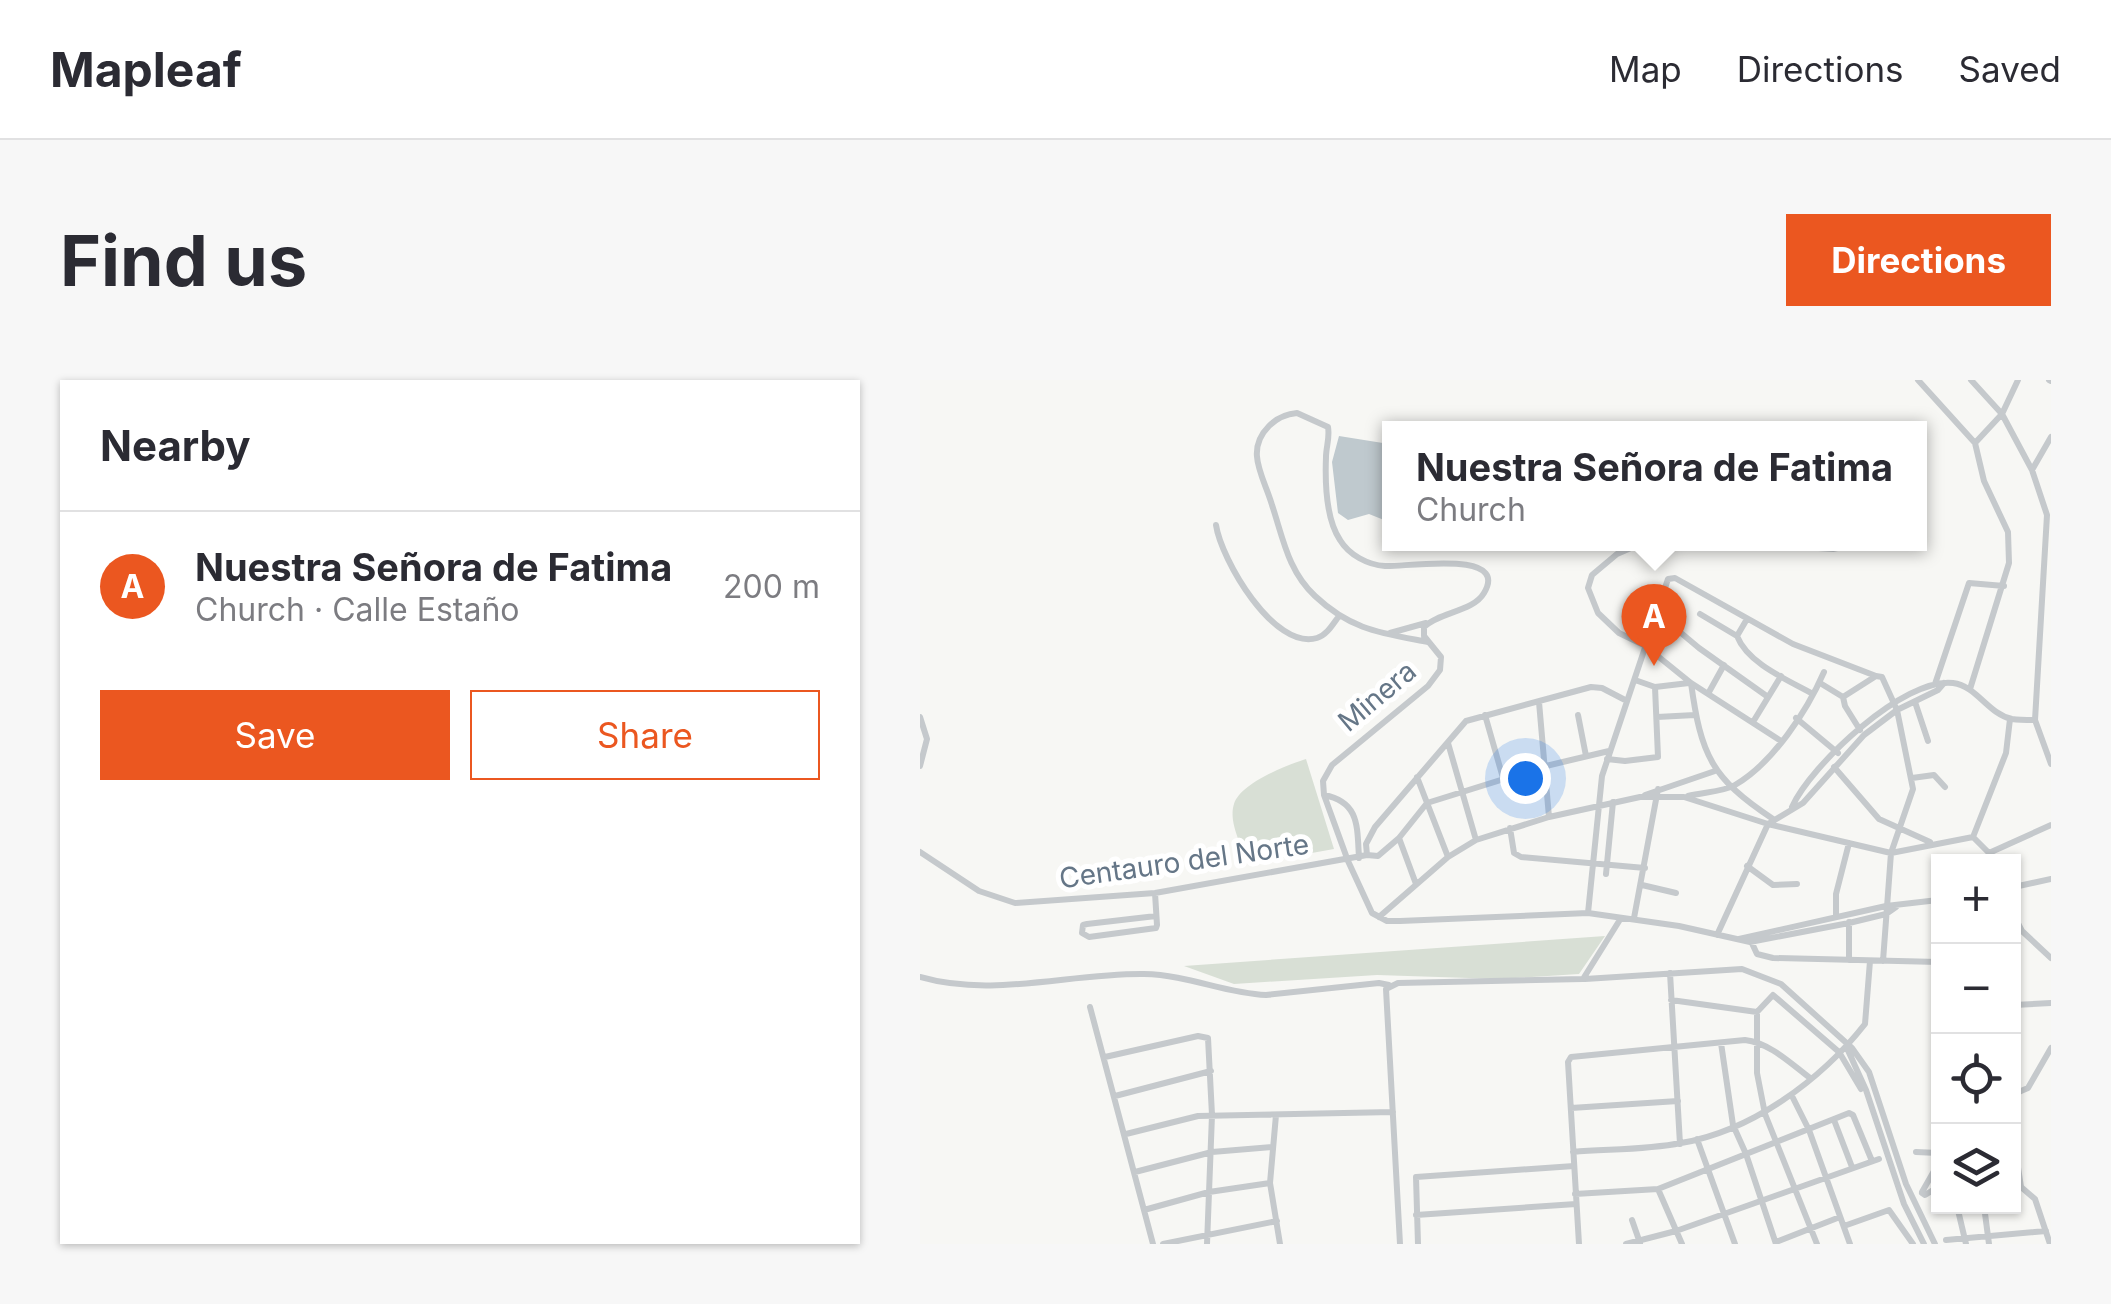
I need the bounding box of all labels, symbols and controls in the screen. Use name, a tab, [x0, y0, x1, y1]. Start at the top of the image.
text: Mapleaf	[50, 40, 242, 99]
text: Map	[1609, 48, 1682, 90]
text: Directions	[1737, 48, 1904, 90]
text: Saved	[1959, 48, 2061, 90]
button: Directions	[1786, 214, 2051, 306]
text: Find us	[60, 218, 307, 303]
text: Nearby	[100, 420, 251, 471]
popup	[1382, 421, 1927, 551]
text: Nuestra Señora de Fatima	[1416, 444, 1893, 490]
text: Church	[1416, 490, 1526, 529]
text: Nuestra Señora de Fatima	[195, 544, 672, 590]
text: A	[121, 567, 144, 606]
text: 200 m	[723, 567, 820, 606]
pin: A	[1622, 584, 1686, 666]
text: Church · Calle Estaño	[195, 590, 519, 629]
street label: Minera	[1331, 654, 1423, 738]
button: Save	[100, 690, 450, 780]
button: Share	[470, 690, 820, 780]
your location	[1500, 753, 1551, 804]
street label: Centauro del Norte	[1057, 827, 1311, 895]
map controls	[1931, 854, 2021, 1214]
button: +	[1931, 854, 2021, 944]
button: −	[1931, 944, 2021, 1034]
button: locate	[1931, 1034, 2021, 1124]
button: layers	[1931, 1124, 2021, 1214]

